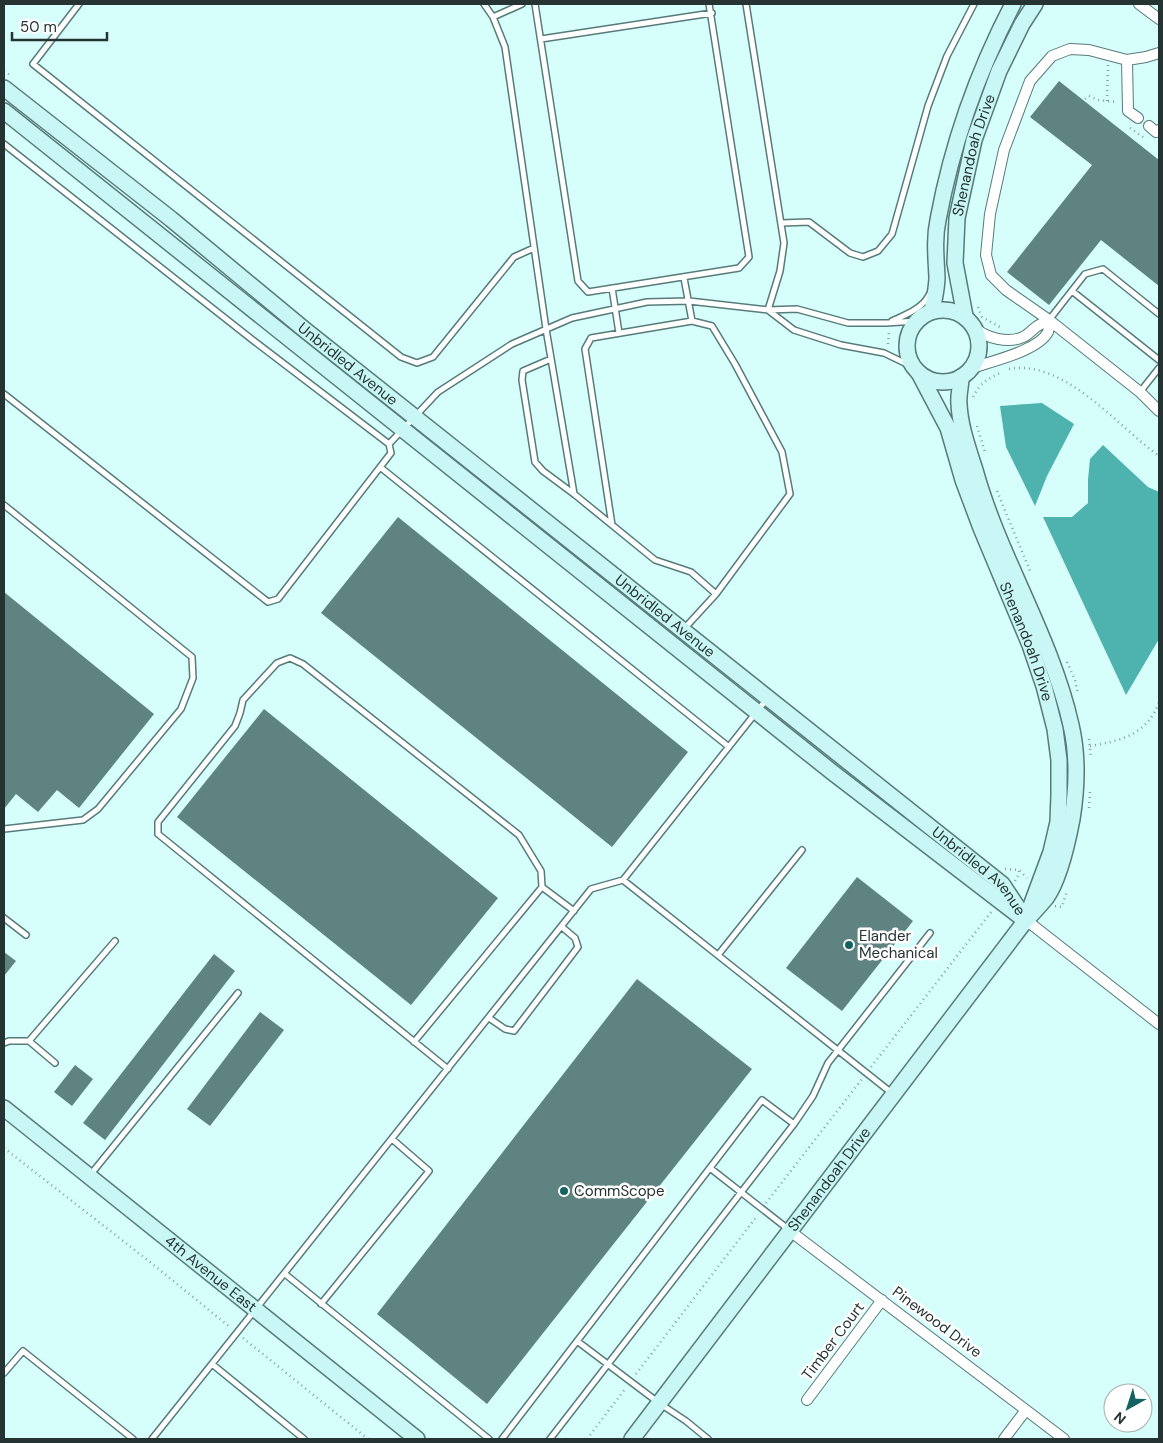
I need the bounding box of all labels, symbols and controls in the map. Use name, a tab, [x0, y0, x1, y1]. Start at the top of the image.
scale bar	[12, 10, 108, 42]
text: 50 m	[20, 17, 57, 37]
street label: Shenandoah Drive	[948, 91, 1000, 218]
street label: Unbridled Avenue	[294, 318, 402, 410]
street label: Unbridled Avenue	[611, 570, 719, 662]
street label: Shenandoah Drive	[995, 579, 1057, 703]
street label: Unbridled Avenue	[928, 822, 1030, 919]
place label: Elander Mechanical	[859, 926, 938, 963]
marker: Elander Mechanical	[843, 939, 855, 951]
street label: Shenandoah Drive	[783, 1123, 875, 1236]
place label: CommScope	[574, 1181, 664, 1201]
marker: CommScope	[558, 1185, 570, 1197]
street label: 4th Avenue East	[161, 1231, 261, 1317]
street label: Pinewood Drive	[888, 1282, 986, 1362]
street label: Timber Court	[797, 1298, 869, 1384]
north arrow	[1103, 1383, 1153, 1433]
text: N	[1110, 1408, 1129, 1428]

